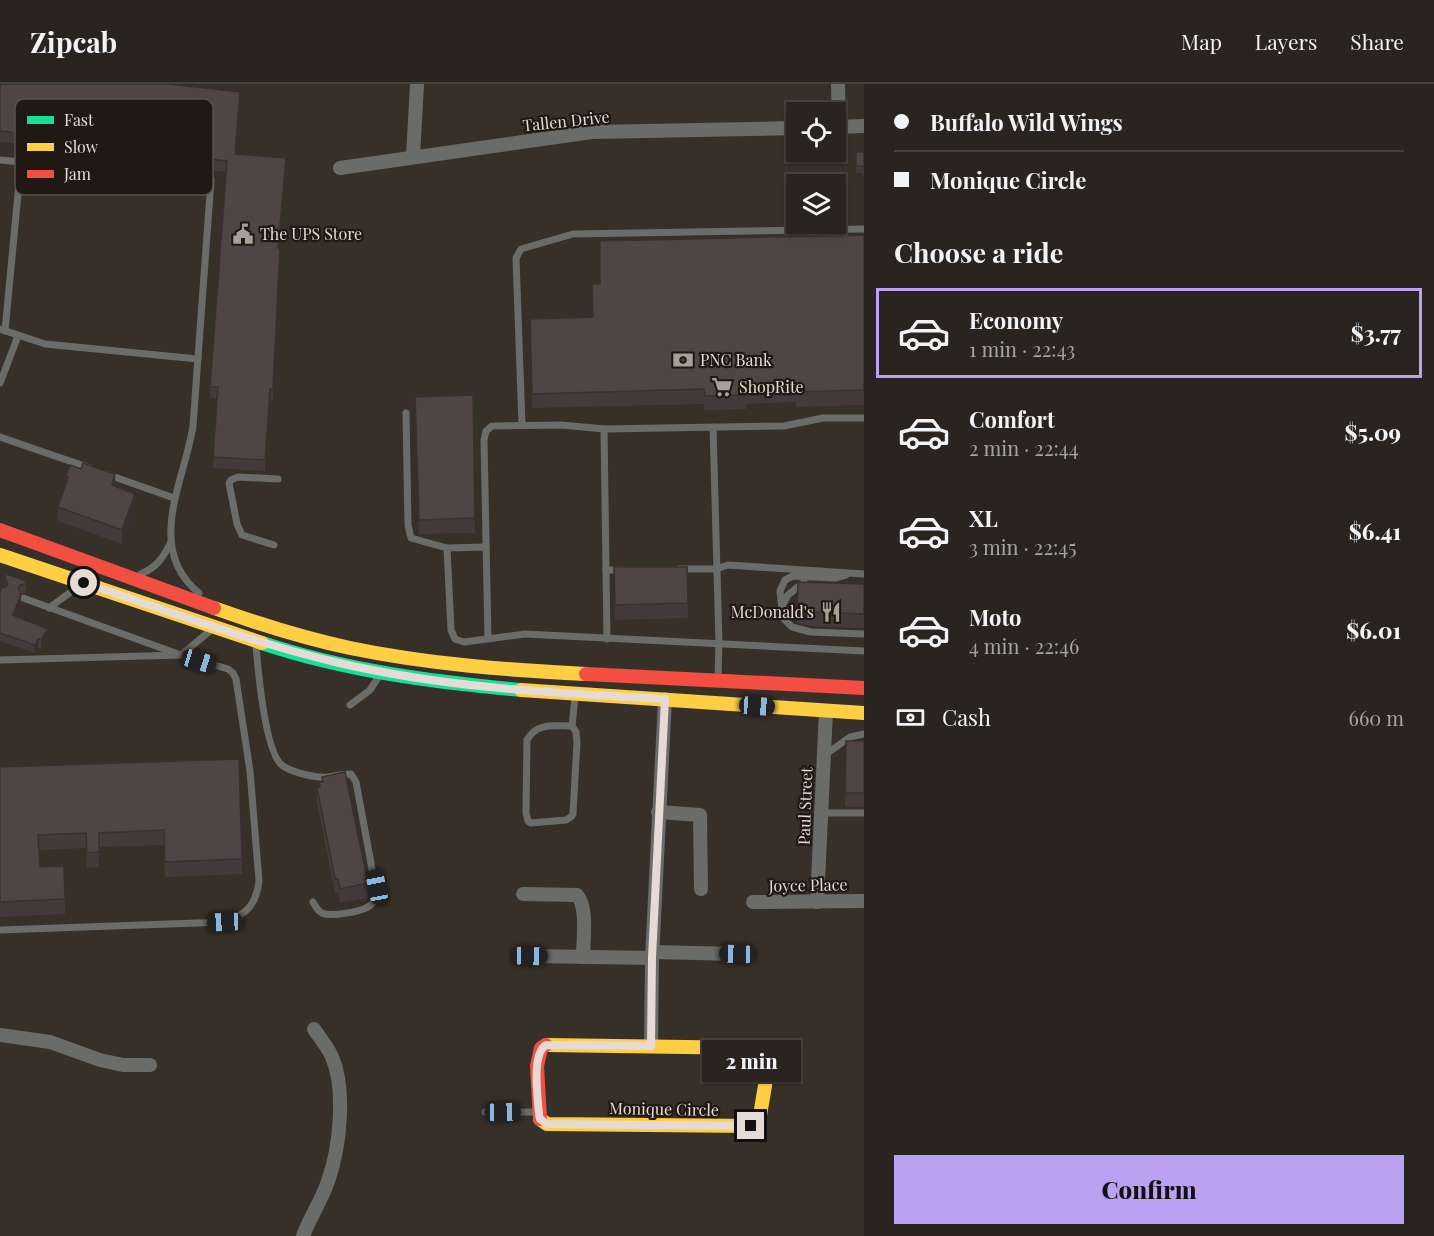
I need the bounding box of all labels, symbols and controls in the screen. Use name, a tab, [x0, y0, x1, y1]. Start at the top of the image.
text: Zipcab	[30, 23, 117, 60]
text: Map	[1181, 27, 1222, 55]
text: Layers	[1255, 27, 1317, 55]
text: Share	[1350, 27, 1404, 55]
legend	[15, 99, 213, 195]
map controls	[786, 102, 846, 234]
button: locate	[786, 102, 846, 162]
street label: Tallen Drive	[521, 105, 611, 136]
text: Buffalo Wild Wings	[930, 107, 1123, 137]
text: Fast	[64, 109, 94, 130]
text: Slow	[64, 136, 99, 157]
text: Jam	[63, 163, 91, 184]
text: Monique Circle	[930, 165, 1086, 195]
button: layers	[786, 174, 846, 234]
public building icon: The UPS Store	[231, 222, 255, 246]
place label: The UPS Store	[260, 223, 362, 244]
text: Choose a ride	[894, 234, 1063, 270]
text: Economy	[969, 305, 1063, 335]
icon: car	[897, 306, 951, 360]
text: $3.77	[1351, 318, 1401, 348]
text: 1 min · 22:43	[969, 335, 1075, 362]
bank icon: PNC Bank	[671, 348, 695, 372]
place label: PNC Bank	[700, 349, 772, 370]
supermarket icon: ShopRite	[710, 375, 734, 399]
place label: ShopRite	[739, 376, 804, 397]
text: Comfort	[969, 404, 1055, 434]
icon: car	[897, 405, 951, 459]
text: $5.09	[1345, 417, 1401, 447]
text: 2 min · 22:44	[969, 434, 1079, 461]
text: XL	[969, 503, 998, 533]
icon: car	[897, 504, 951, 558]
text: $6.41	[1349, 516, 1401, 546]
text: 3 min · 22:45	[969, 533, 1076, 560]
route start	[70, 569, 97, 596]
restaurant icon: McDonald's	[819, 600, 843, 624]
place label: McDonald's	[731, 601, 814, 622]
text: Moto	[969, 602, 1022, 632]
icon: car	[897, 603, 951, 657]
text: $6.01	[1346, 615, 1401, 645]
text: 4 min · 22:46	[969, 632, 1079, 659]
car	[179, 647, 219, 675]
car	[738, 696, 776, 716]
icon: cash	[894, 701, 927, 734]
text: Cash	[942, 702, 991, 732]
text: 660 m	[1349, 704, 1404, 731]
street label: Paul Street	[793, 766, 816, 845]
car	[365, 868, 389, 906]
street label: Joyce Place	[767, 873, 848, 896]
car	[207, 912, 243, 932]
car	[719, 945, 755, 963]
car	[512, 947, 548, 965]
callout: 2 min	[702, 1039, 801, 1081]
text: 2 min	[725, 1047, 778, 1074]
street label: Monique Circle	[609, 1097, 719, 1120]
car	[485, 1103, 521, 1121]
route end	[737, 1112, 764, 1139]
button: Confirm	[894, 1155, 1404, 1224]

